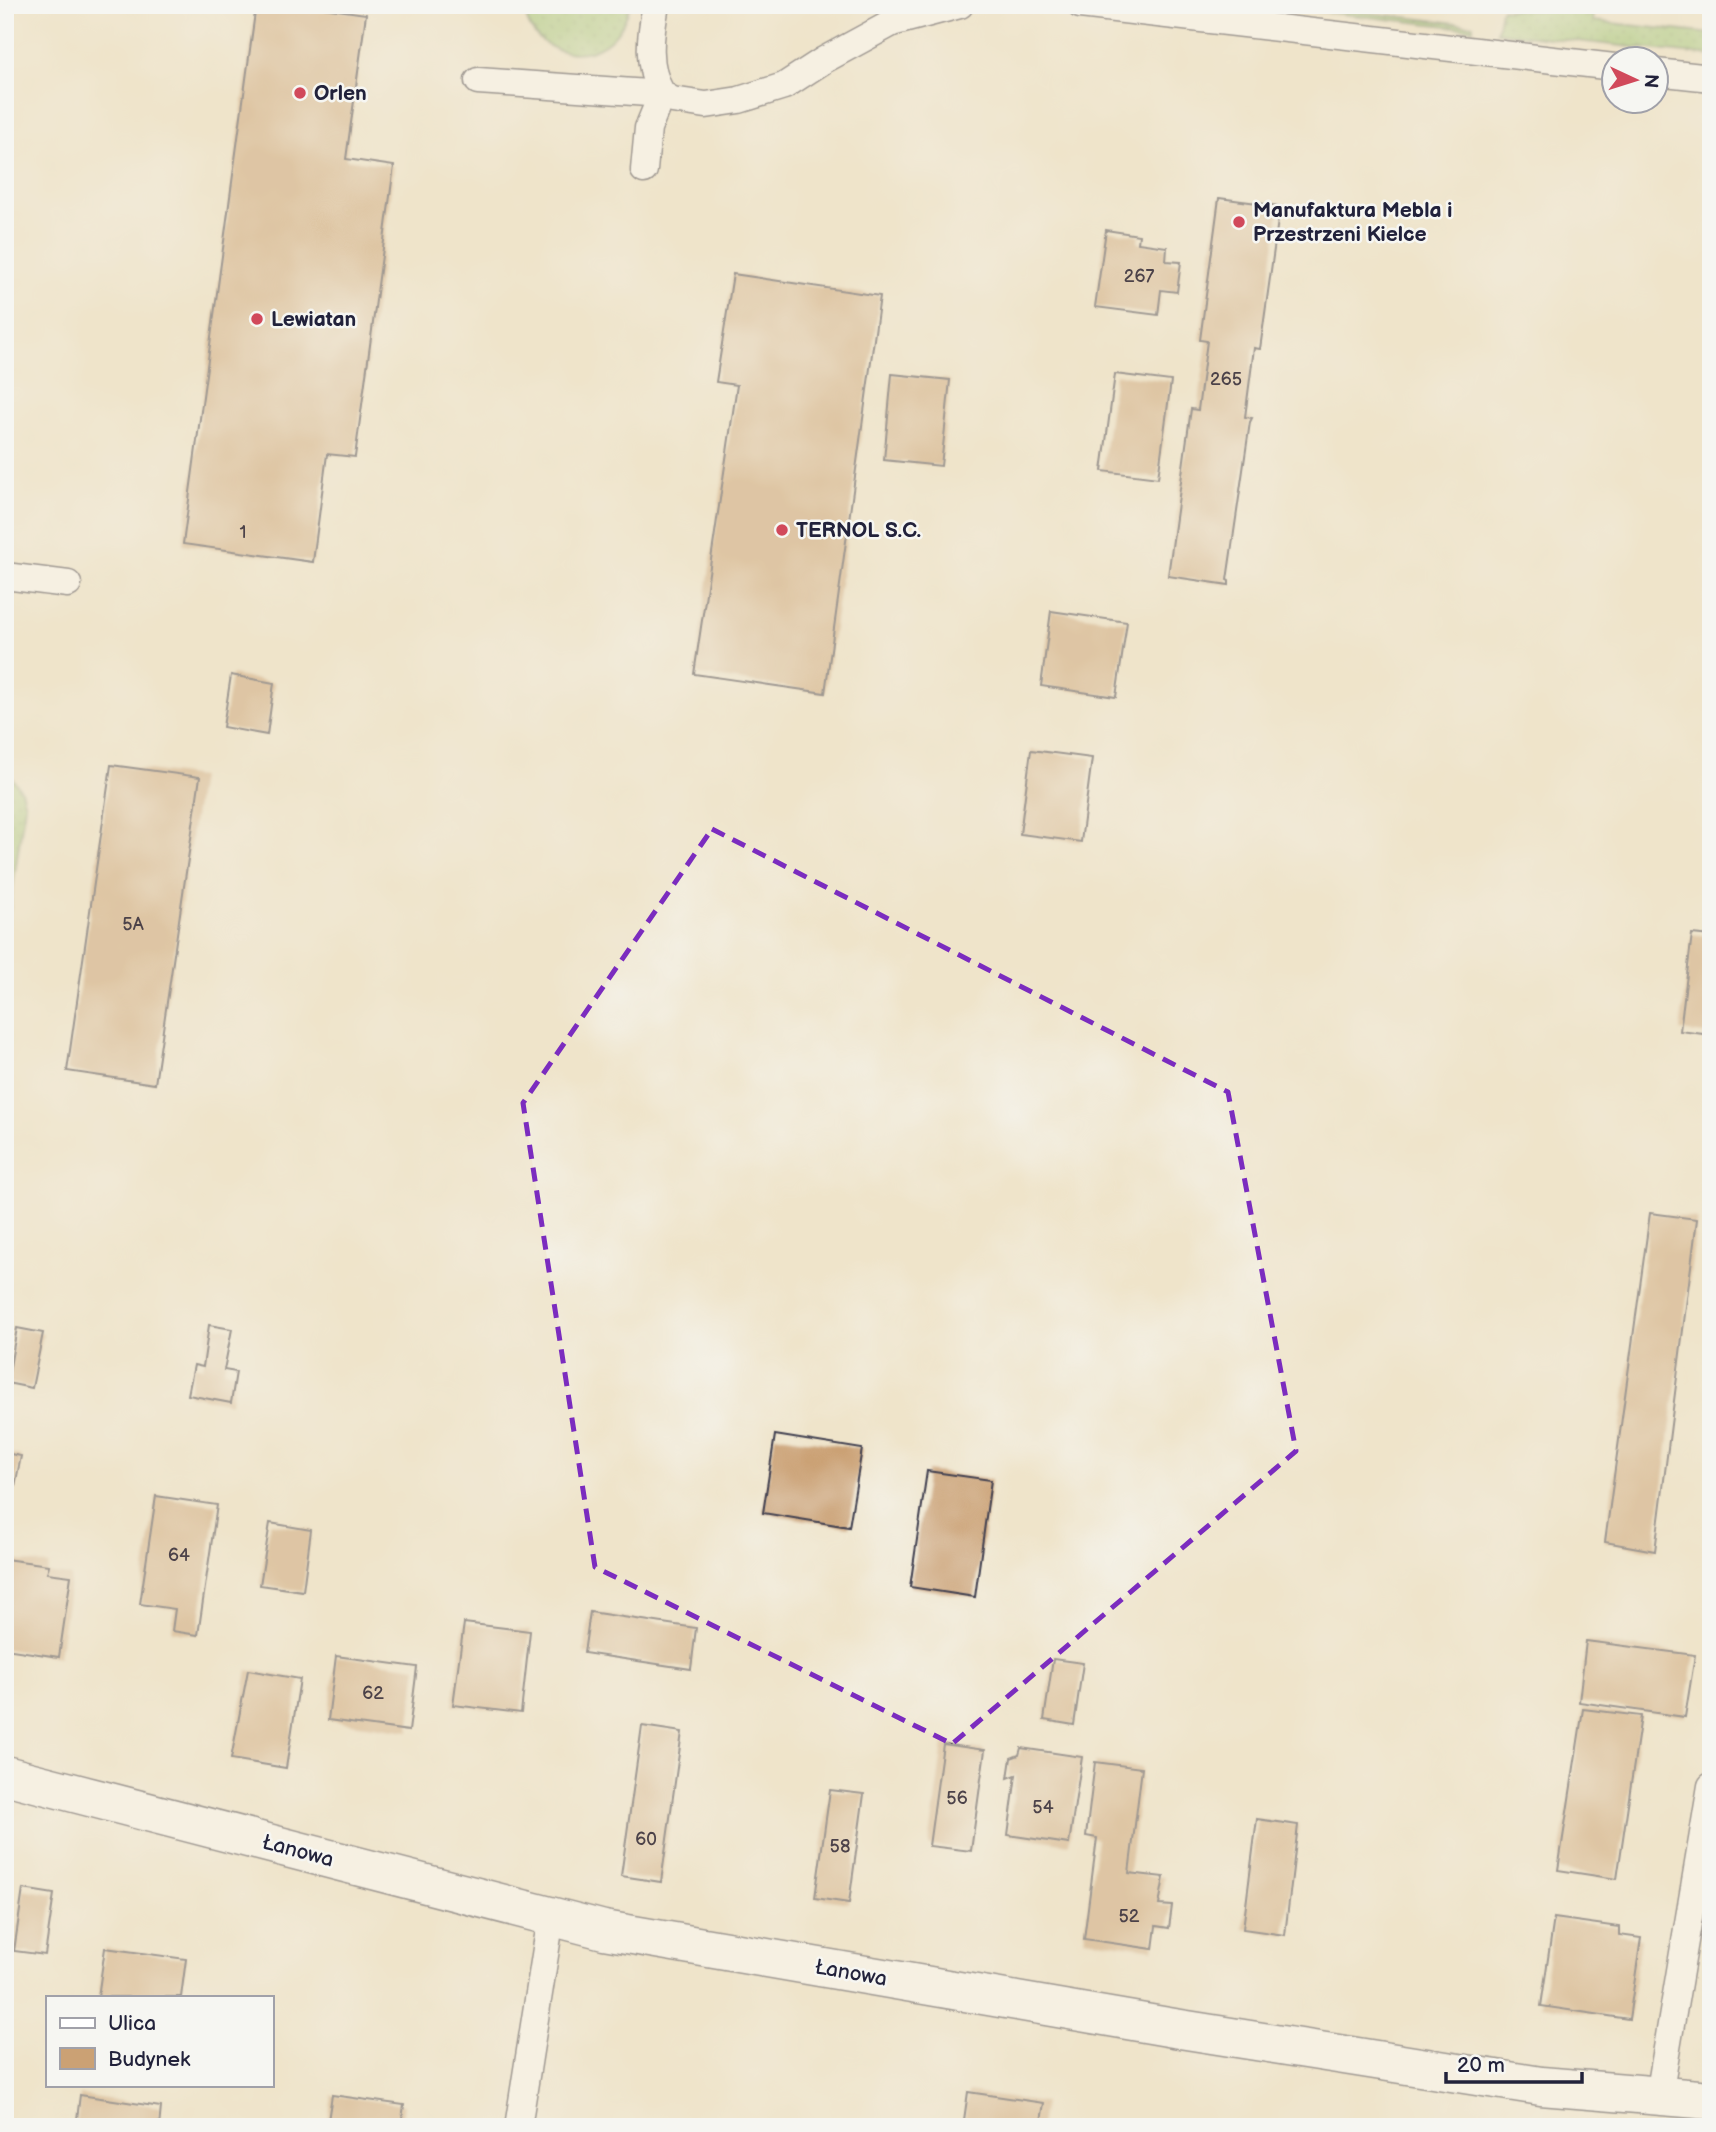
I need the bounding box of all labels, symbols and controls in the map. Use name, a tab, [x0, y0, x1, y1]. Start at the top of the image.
north arrow	[1600, 46, 1670, 116]
text: N	[1638, 73, 1662, 89]
place label: Orlen	[314, 81, 367, 106]
marker: Orlen	[292, 85, 308, 101]
place label: Manufaktura Mebla i Przestrzeni Kielce	[1253, 198, 1452, 247]
marker: Manufaktura Mebla i Przestrzeni Kielce	[1231, 214, 1247, 230]
house number: 267	[1124, 266, 1154, 287]
place label: Lewiatan	[271, 307, 356, 332]
marker: Lewiatan	[249, 311, 265, 327]
house number: 265	[1210, 369, 1242, 390]
place label: TERNOL S.C.	[796, 518, 921, 543]
house number: 1	[240, 522, 246, 543]
marker: TERNOL S.C.	[774, 522, 790, 538]
house number: 5A	[122, 914, 144, 935]
house number: 64	[168, 1545, 190, 1566]
house number: 62	[362, 1683, 384, 1704]
house number: 56	[946, 1788, 968, 1809]
house number: 54	[1032, 1797, 1054, 1818]
street label: Łanowa	[260, 1829, 336, 1873]
house number: 60	[635, 1829, 657, 1850]
house number: 58	[830, 1836, 850, 1857]
house number: 52	[1119, 1906, 1140, 1927]
street label: Łanowa	[813, 1954, 889, 1992]
legend	[46, 1996, 273, 2086]
text: Ulica	[108, 2011, 156, 2036]
scale bar	[1446, 2041, 1583, 2085]
text: Budynek	[108, 2047, 191, 2072]
text: 20 m	[1457, 2053, 1505, 2078]

